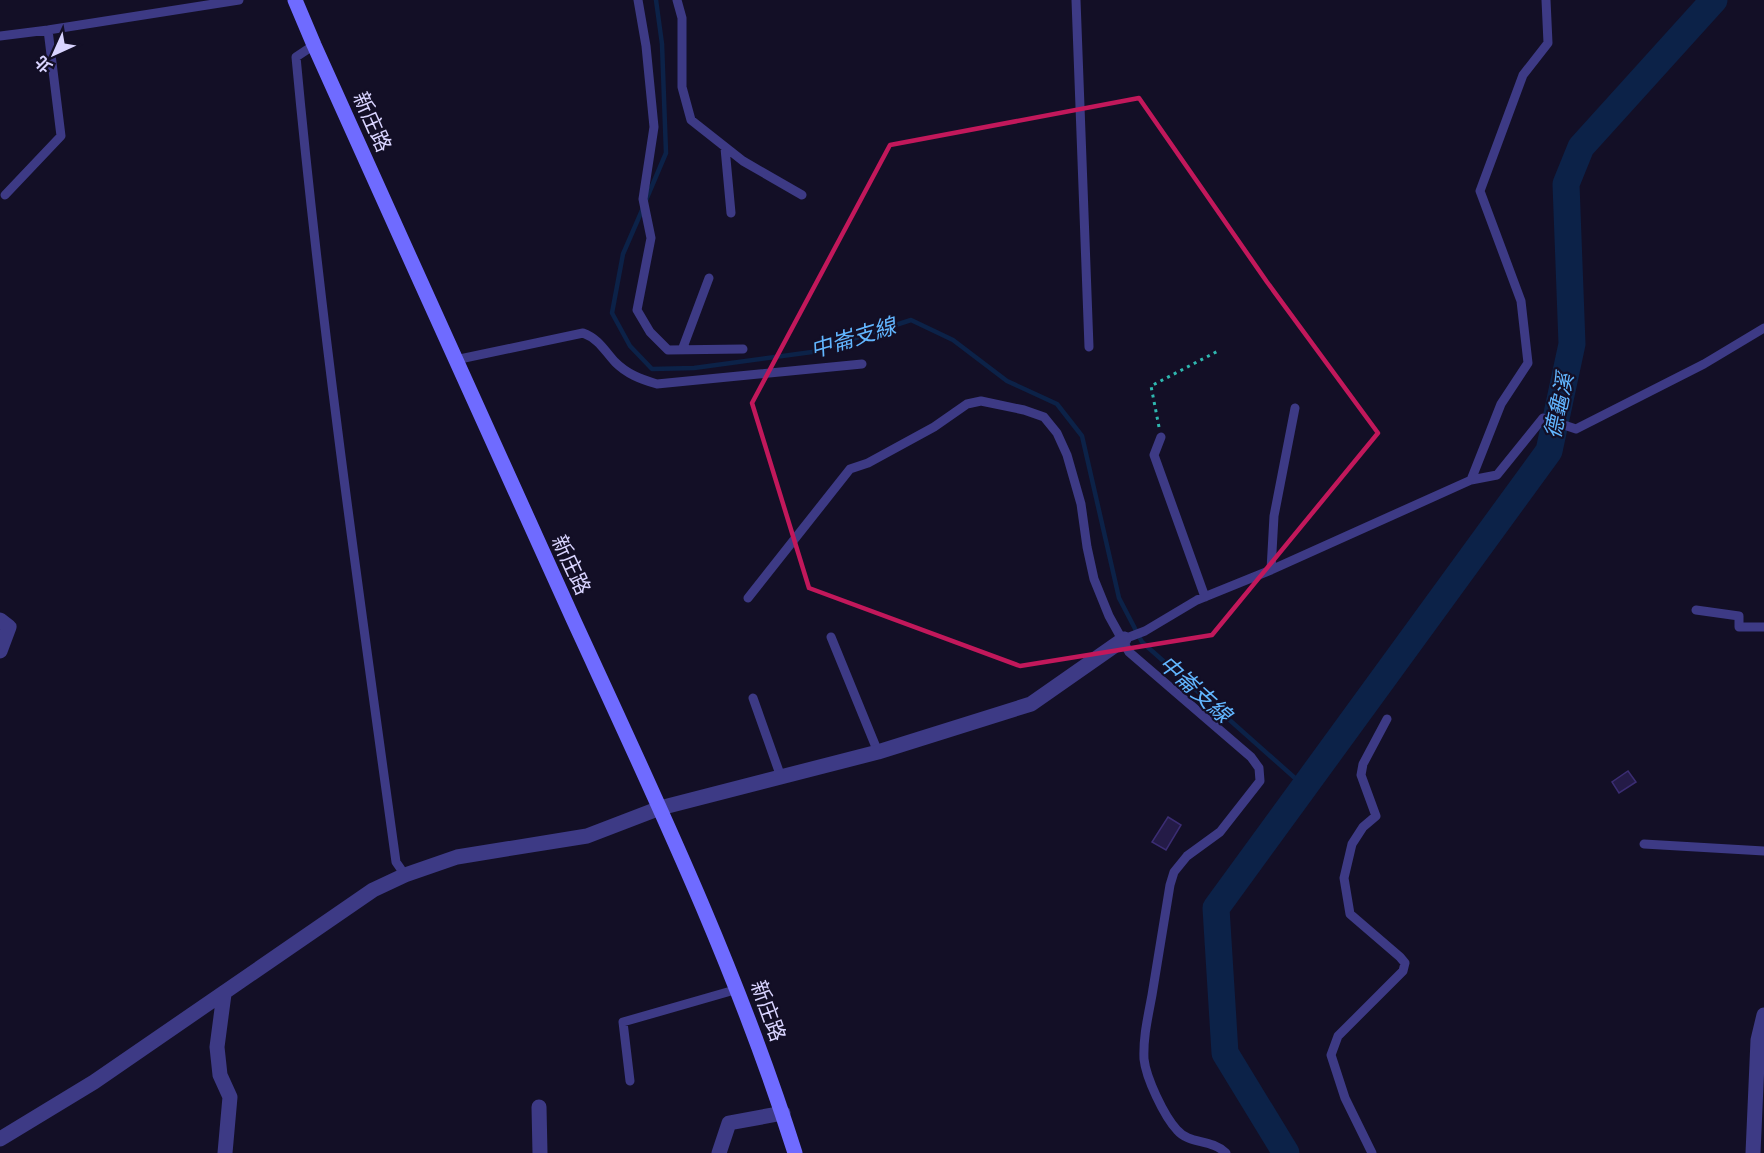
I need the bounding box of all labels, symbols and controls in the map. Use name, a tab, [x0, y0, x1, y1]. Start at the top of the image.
north arrow	[24, 24, 84, 84]
text: 北	[31, 51, 57, 77]
street label: 新庄路	[346, 88, 398, 156]
water label: 中崙支線	[807, 310, 902, 365]
water label: 德龜溪	[1538, 368, 1581, 441]
street label: 新庄路	[545, 531, 597, 599]
water label: 中崙支線	[1153, 649, 1240, 731]
street label: 新庄路	[744, 977, 792, 1045]

